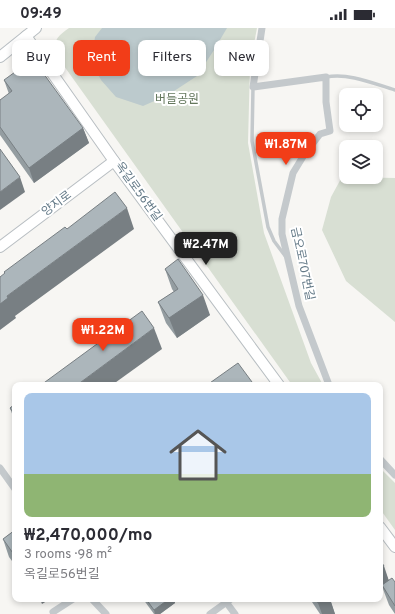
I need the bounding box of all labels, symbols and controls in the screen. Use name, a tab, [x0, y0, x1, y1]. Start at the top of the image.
text: 09:49	[20, 5, 62, 24]
chip: Buy	[12, 40, 65, 76]
chip: Rent	[73, 40, 130, 76]
chip: Filters	[138, 40, 206, 76]
chip: New	[214, 40, 269, 76]
map controls	[339, 88, 383, 184]
button: locate	[339, 88, 383, 132]
park label: 버들공원	[155, 92, 199, 108]
pin: ₩1.87M	[253, 132, 319, 166]
text: ₩1.87M	[265, 137, 307, 153]
button: layers	[339, 140, 383, 184]
street label: 옥길로56번길	[111, 159, 165, 225]
street label: 양지로	[39, 188, 75, 220]
street label: 금오로707번길	[286, 226, 318, 302]
pin: ₩2.47M	[173, 232, 239, 266]
text: ₩2.47M	[183, 237, 229, 253]
pin: ₩1.22M	[70, 318, 136, 352]
text: ₩1.22M	[81, 323, 125, 339]
icon: home	[162, 419, 234, 491]
text: ₩2,470,000/mo	[24, 525, 152, 547]
text: 3 rooms · 98 m²	[24, 547, 112, 563]
text: 옥길로56번길	[24, 567, 100, 583]

